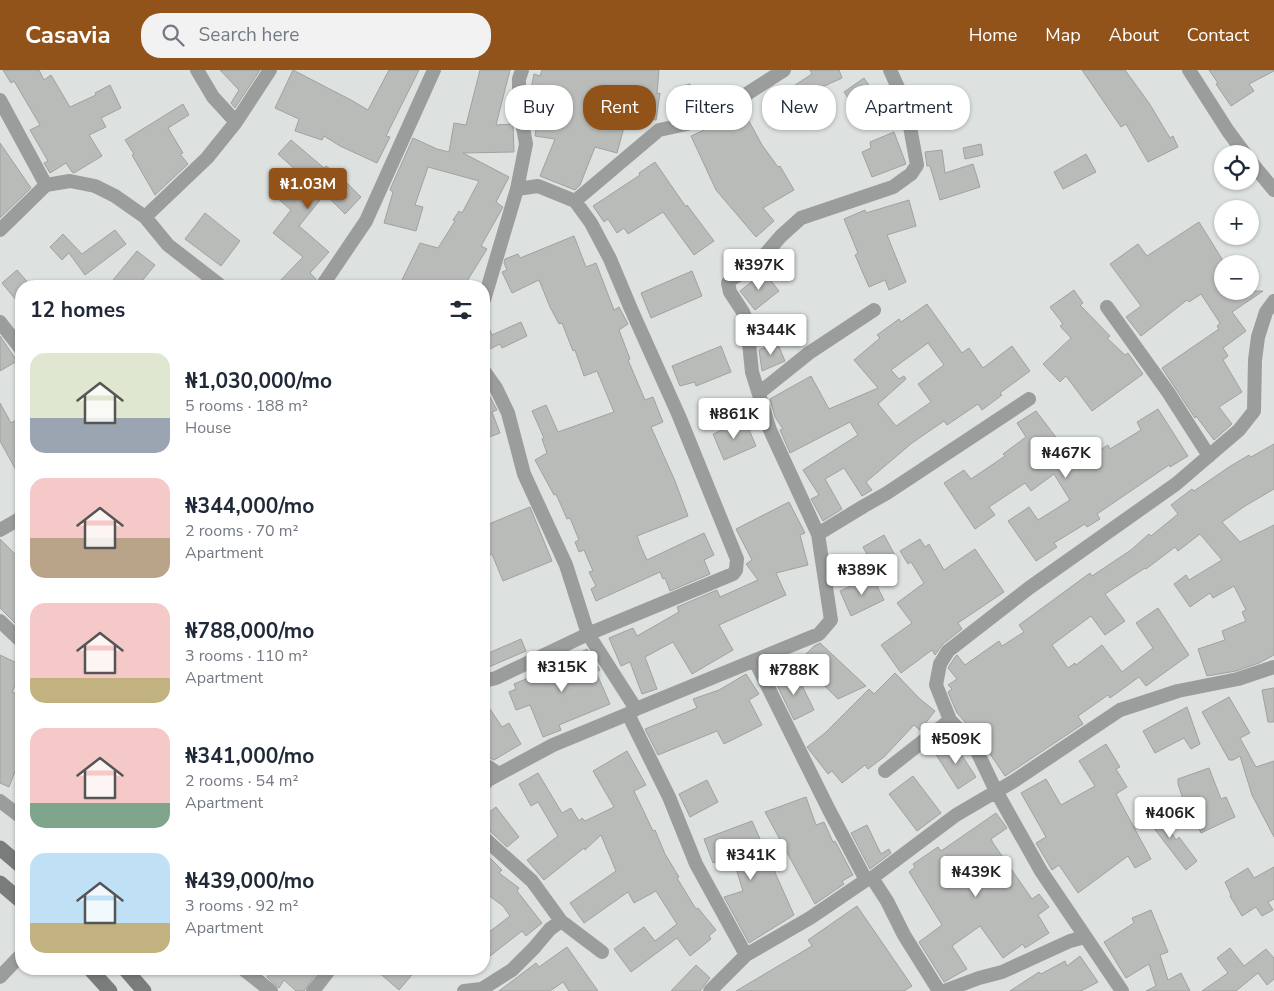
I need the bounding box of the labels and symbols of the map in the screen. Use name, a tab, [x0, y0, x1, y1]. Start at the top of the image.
pin: ₦1.03M	[267, 168, 349, 210]
pin: ₦397K	[724, 248, 794, 291]
pin: ₦344K	[736, 314, 806, 356]
pin: ₦861K	[699, 398, 769, 440]
pin: ₦467K	[1031, 436, 1101, 479]
pin: ₦389K	[827, 554, 897, 596]
pin: ₦315K	[527, 650, 597, 693]
pin: ₦788K	[759, 654, 829, 696]
pin: ₦509K	[921, 722, 991, 765]
pin: ₦406K	[1135, 796, 1205, 839]
pin: ₦341K	[716, 838, 786, 881]
pin: ₦439K	[941, 856, 1011, 898]

